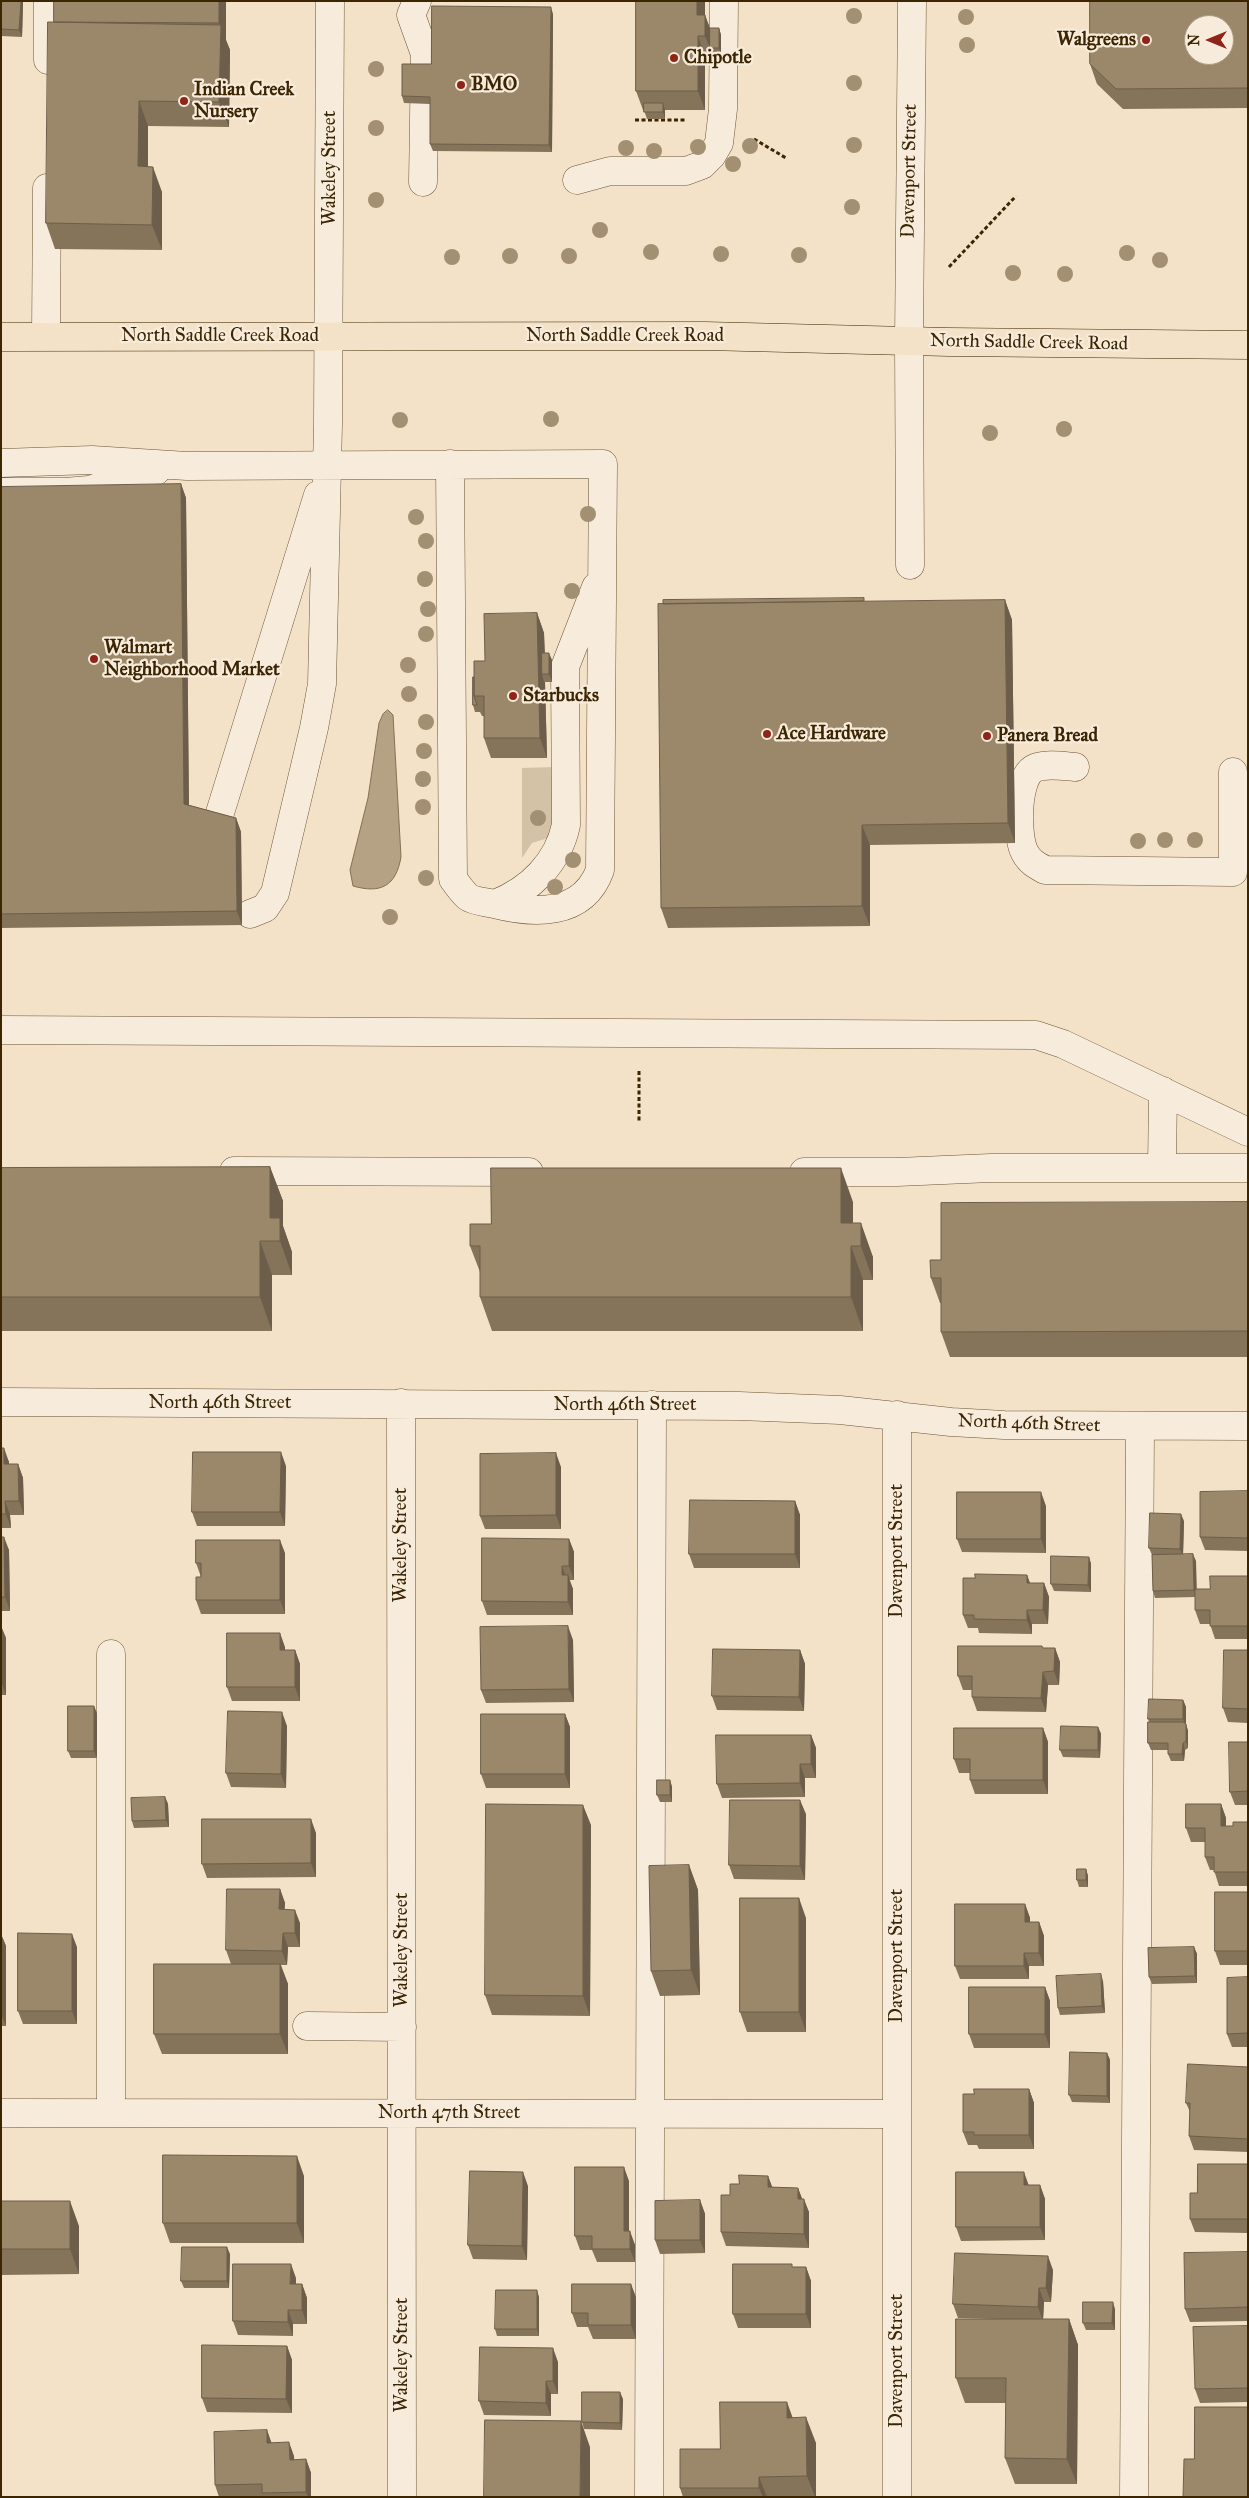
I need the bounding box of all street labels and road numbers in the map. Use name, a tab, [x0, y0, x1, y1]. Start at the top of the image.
street label: Davenport Street	[897, 104, 923, 238]
street label: Wakeley Street	[319, 111, 341, 225]
street label: North Saddle Creek Road	[121, 325, 319, 347]
street label: North Saddle Creek Road	[526, 325, 724, 347]
street label: North Saddle Creek Road	[930, 330, 1128, 356]
street label: North 46th Street	[149, 1392, 291, 1414]
street label: North 46th Street	[554, 1394, 696, 1416]
street label: North 46th Street	[957, 1410, 1101, 1438]
street label: Davenport Street	[886, 1484, 908, 1618]
street label: Wakeley Street	[390, 1488, 412, 1602]
street label: Davenport Street	[886, 1889, 908, 2023]
street label: Wakeley Street	[391, 1893, 413, 2007]
street label: North 47th Street	[378, 2102, 520, 2124]
street label: Davenport Street	[886, 2294, 908, 2428]
street label: Wakeley Street	[391, 2298, 413, 2412]

